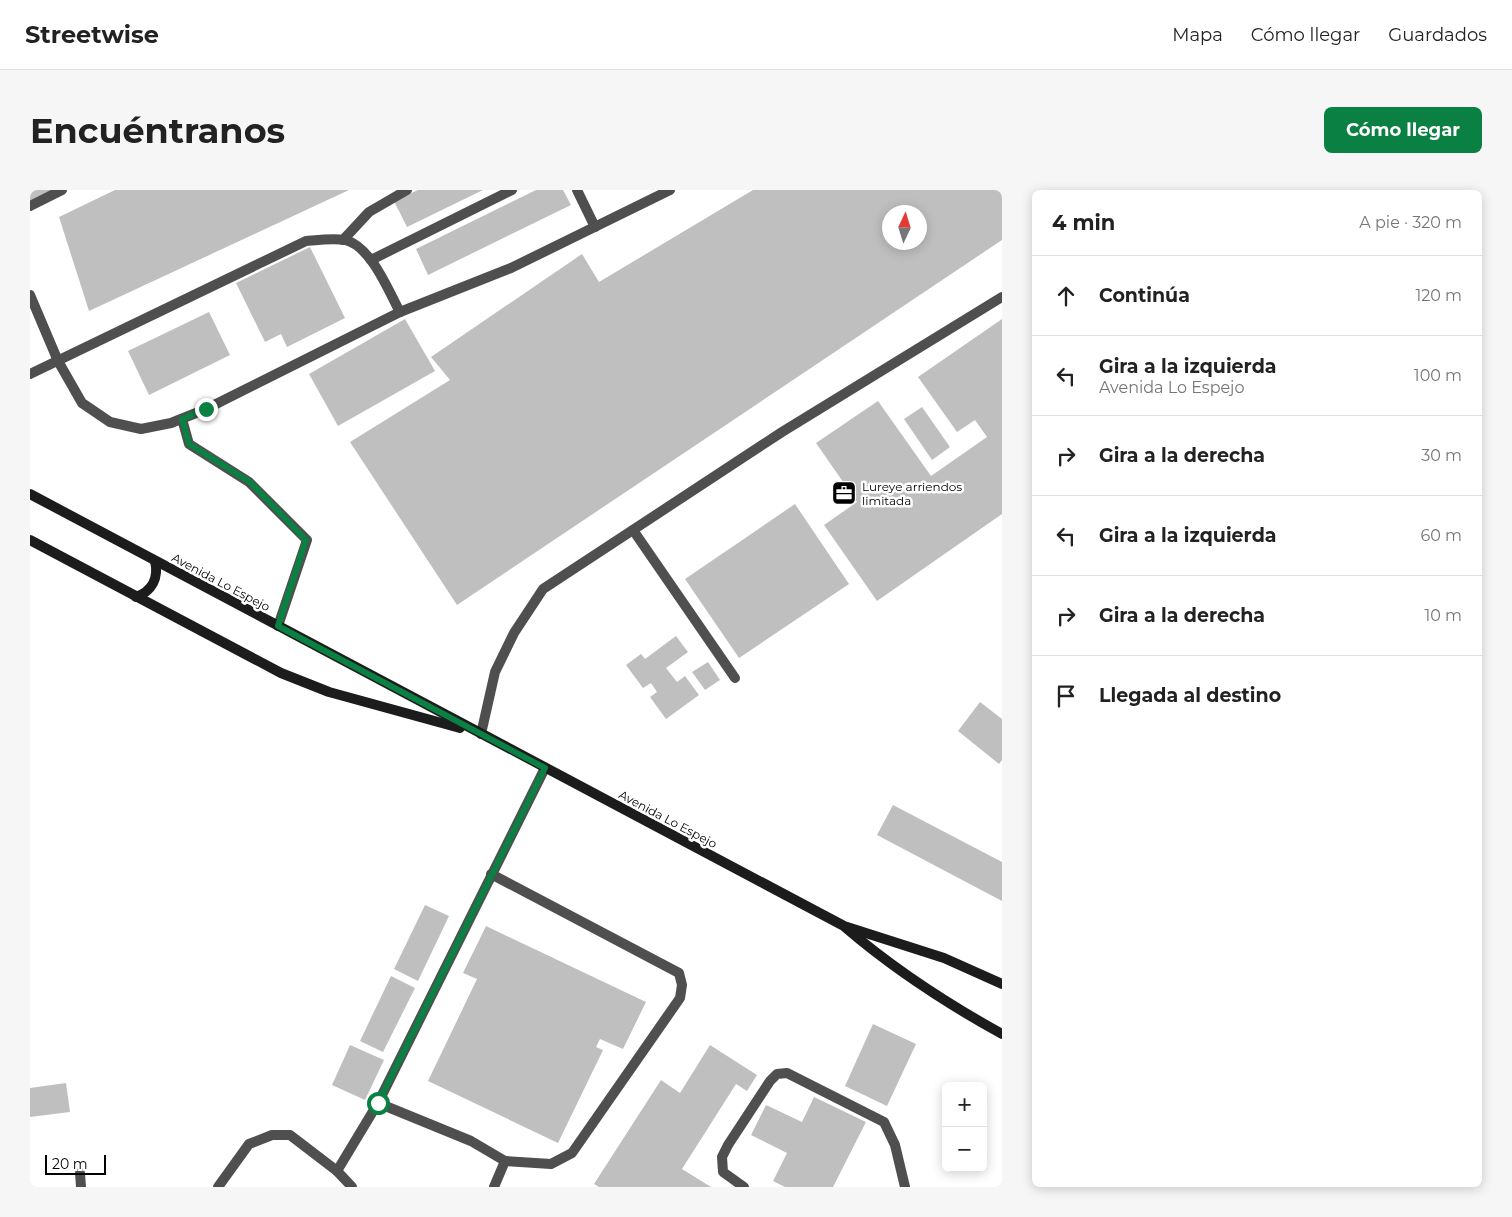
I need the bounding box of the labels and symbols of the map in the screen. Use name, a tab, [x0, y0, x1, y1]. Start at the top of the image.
north arrow	[882, 205, 927, 250]
route end	[195, 398, 218, 421]
place label: Lureye arriendos limitada	[862, 479, 962, 508]
office icon: Lureye arriendos limitada	[831, 480, 857, 506]
street label: Avenida Lo Espejo	[169, 550, 273, 614]
street label: Avenida Lo Espejo	[616, 787, 720, 851]
route start	[367, 1092, 390, 1115]
scale bar	[45, 1152, 106, 1175]

